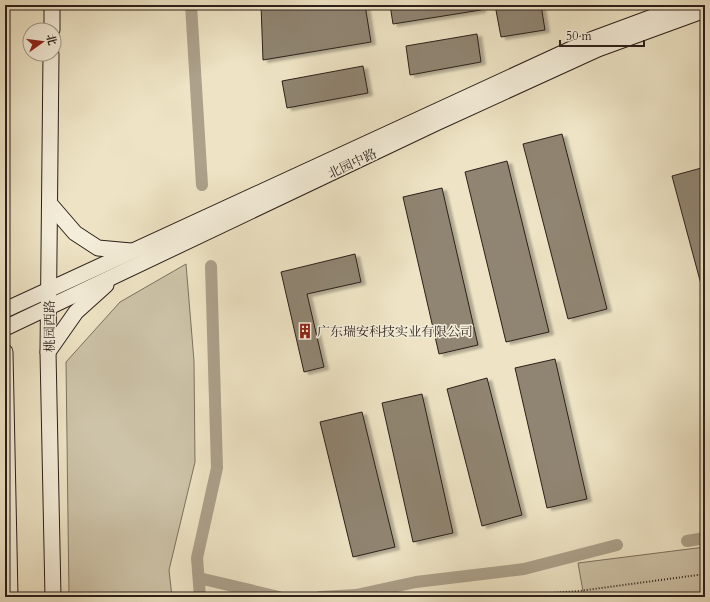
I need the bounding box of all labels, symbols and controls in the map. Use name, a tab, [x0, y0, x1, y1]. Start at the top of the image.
north arrow	[22, 22, 62, 62]
scale bar	[560, 22, 644, 48]
text: 50 m	[566, 28, 593, 44]
text: 北	[43, 33, 60, 47]
street label: 北园中路	[325, 145, 380, 183]
street label: 桃园西路	[41, 300, 59, 352]
building icon: 广东瑞安科技实业有限公司	[296, 322, 314, 340]
place label: 广东瑞安科技实业有限公司	[317, 323, 473, 341]

